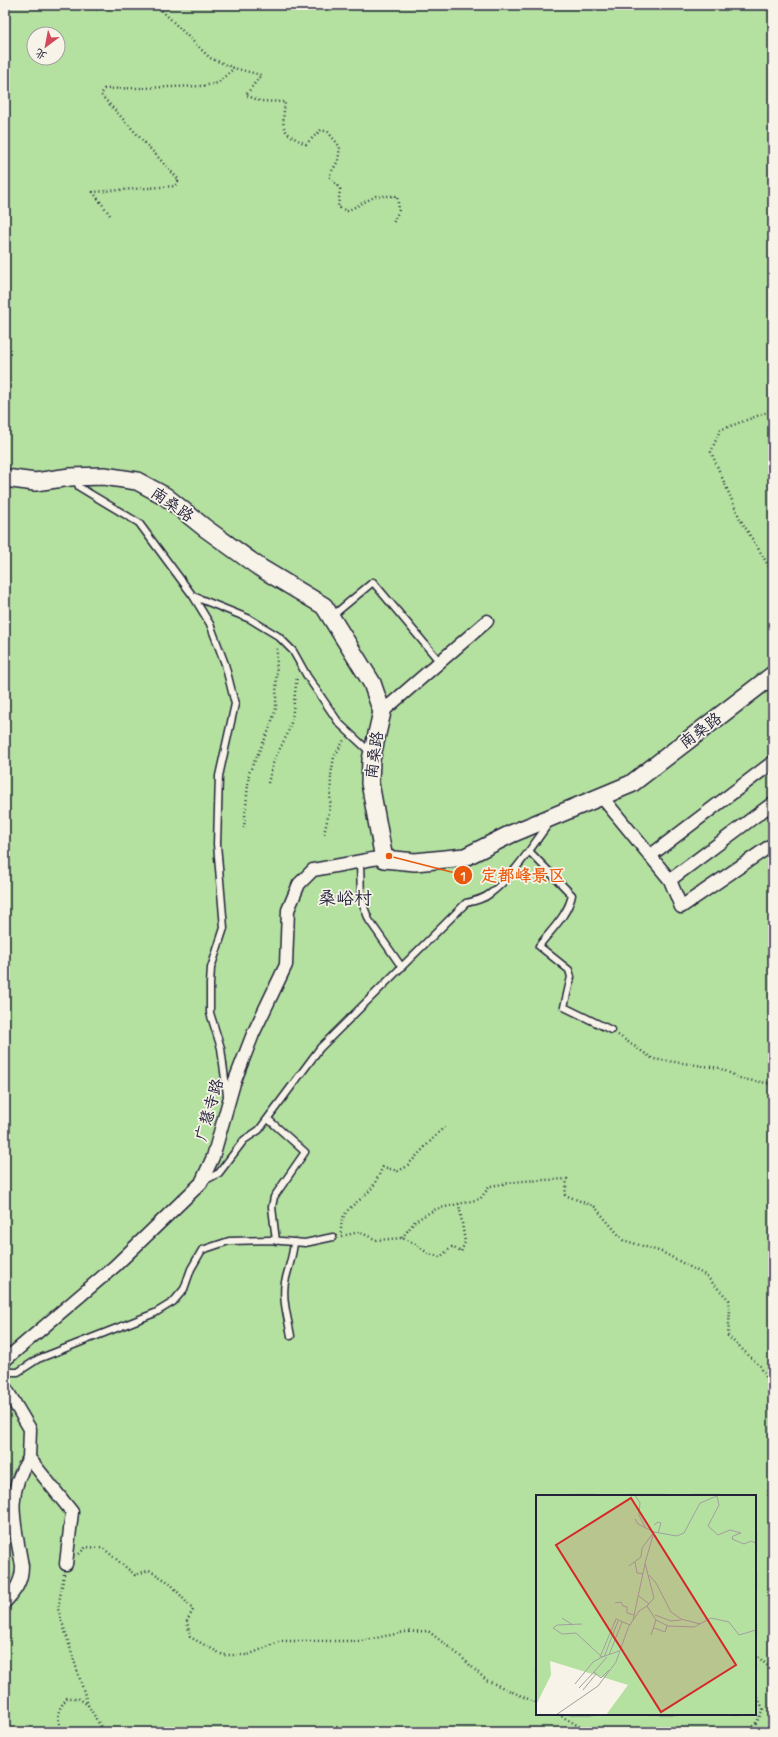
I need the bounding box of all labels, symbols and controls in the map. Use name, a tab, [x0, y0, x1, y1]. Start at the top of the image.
north arrow	[26, 26, 66, 66]
text: 北	[33, 45, 50, 62]
street label: 南桑路	[146, 483, 198, 527]
street label: 南桑路	[676, 708, 726, 754]
street label: 南桑路	[361, 730, 389, 780]
callout: 定都峰景区	[453, 861, 574, 890]
text: 定都峰景区	[481, 865, 566, 887]
text: 1	[460, 869, 466, 885]
district label: 桑峪村	[318, 887, 372, 911]
street label: 广慧寺路	[191, 1076, 229, 1144]
inset map	[536, 1495, 756, 1715]

